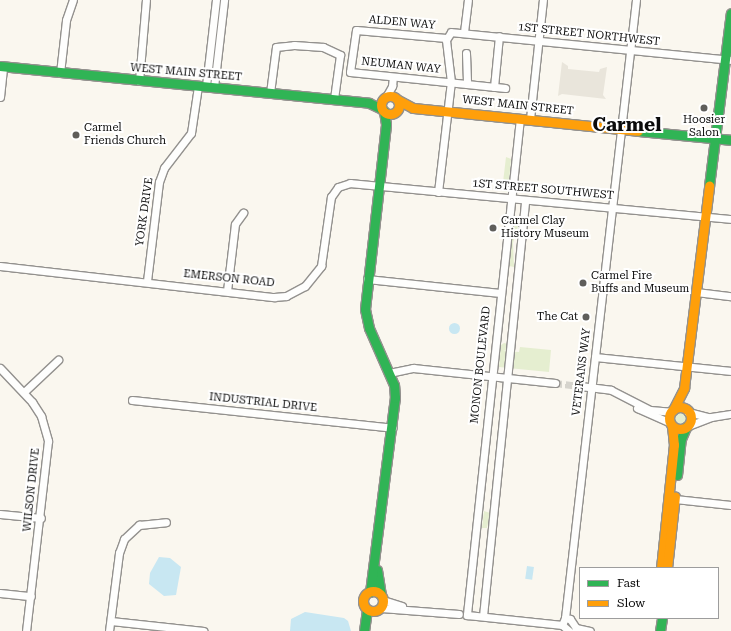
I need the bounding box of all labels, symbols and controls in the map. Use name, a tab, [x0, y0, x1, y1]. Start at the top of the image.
street label: ALDEN WAY	[368, 14, 436, 32]
street label: 1ST STREET NORTHWEST	[517, 21, 661, 49]
street label: NEUMAN WAY	[361, 55, 441, 77]
street label: WEST MAIN STREET	[130, 62, 242, 84]
street label: WEST MAIN STREET	[462, 94, 574, 118]
marker: Hoosier Salon	[699, 103, 709, 113]
district label: Carmel	[593, 114, 661, 136]
place label: Hoosier Salon	[683, 114, 725, 140]
place label: Carmel Friends Church	[84, 122, 166, 148]
marker: Carmel Friends Church	[71, 130, 81, 140]
street label: YORK DRIVE	[134, 177, 156, 247]
street label: 1ST STREET SOUTHWEST	[472, 177, 614, 203]
place label: Carmel Clay History Museum	[501, 215, 589, 241]
marker: Carmel Clay History Museum	[488, 223, 498, 233]
street label: EMERSON ROAD	[183, 268, 275, 290]
place label: Carmel Fire Buffs and Museum	[591, 270, 689, 296]
marker: Carmel Fire Buffs and Museum	[578, 278, 588, 288]
street label: MONON BOULEVARD	[468, 306, 494, 424]
place label: The Cat	[537, 310, 578, 324]
marker: The Cat	[581, 312, 591, 322]
street label: VETERANS WAY	[570, 327, 594, 417]
street label: INDUSTRIAL DRIVE	[209, 391, 317, 415]
street label: WILSON DRIVE	[21, 447, 43, 533]
legend	[579, 567, 719, 619]
text: Fast	[617, 576, 640, 590]
text: Slow	[617, 596, 645, 610]

